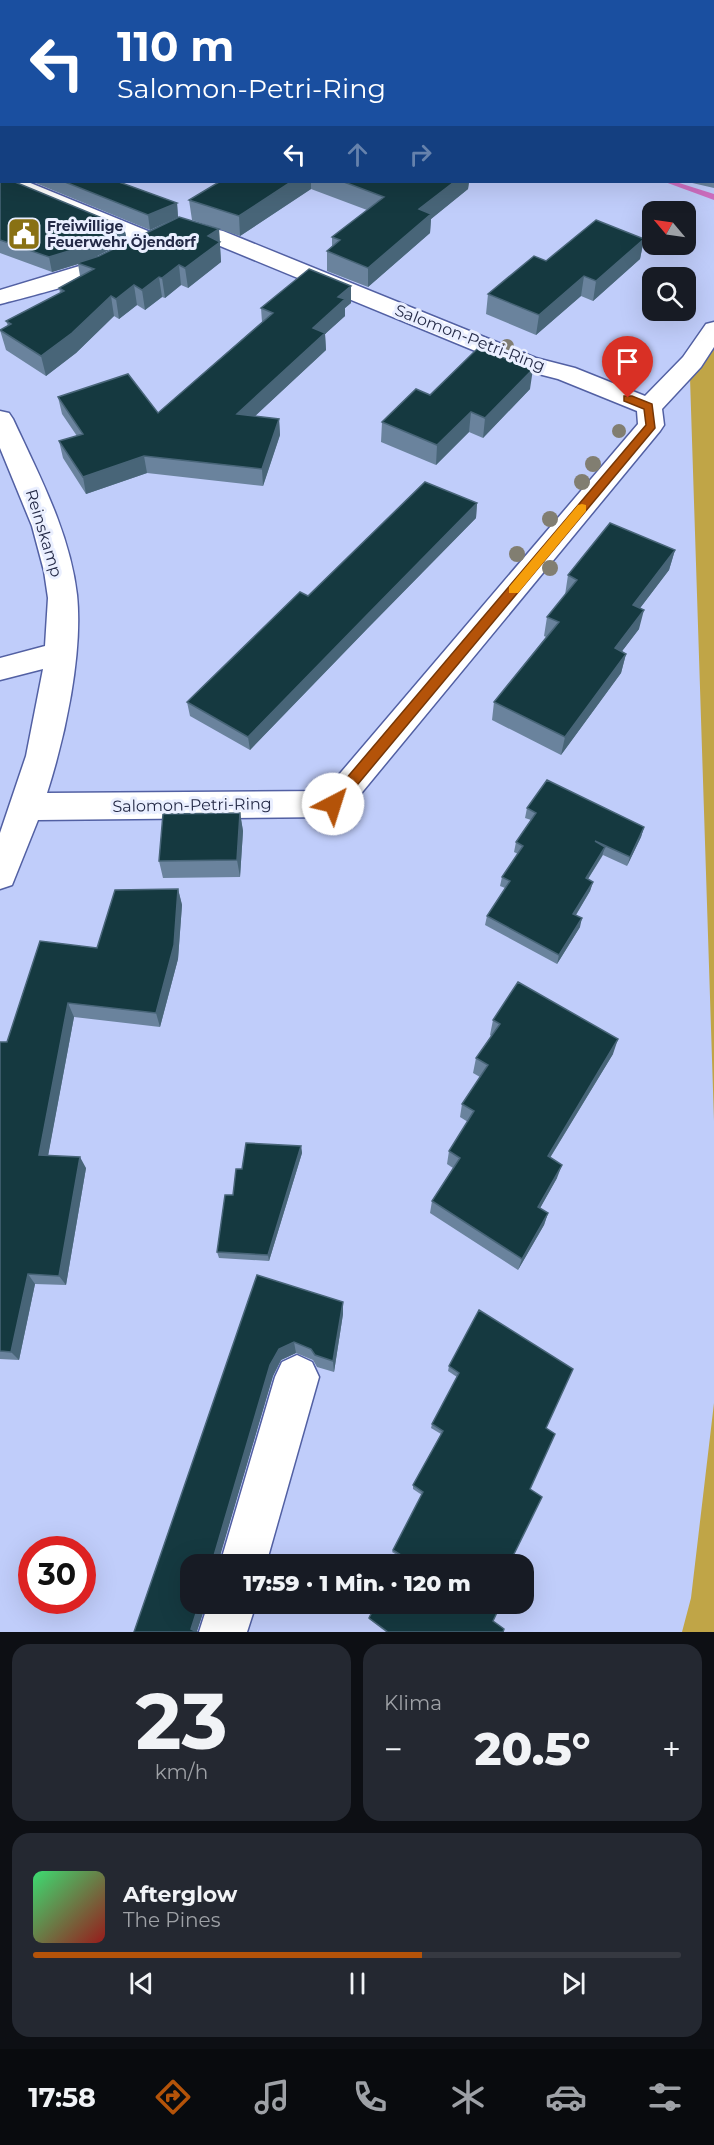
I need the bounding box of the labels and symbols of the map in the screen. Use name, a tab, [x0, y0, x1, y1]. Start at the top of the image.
north arrow	[642, 201, 696, 255]
public building icon: Freiwillige Feuerwehr Öjendorf	[6, 216, 42, 252]
place label: Freiwillige Feuerwehr Öjendorf	[47, 217, 196, 251]
street label: Salomon-Petri-Ring	[392, 301, 548, 375]
pin	[602, 336, 653, 398]
street label: Reinskamp	[22, 487, 66, 579]
position arrow	[301, 772, 365, 836]
street label: Salomon-Petri-Ring	[112, 794, 272, 816]
speed limit sign: 30	[18, 1536, 96, 1614]

